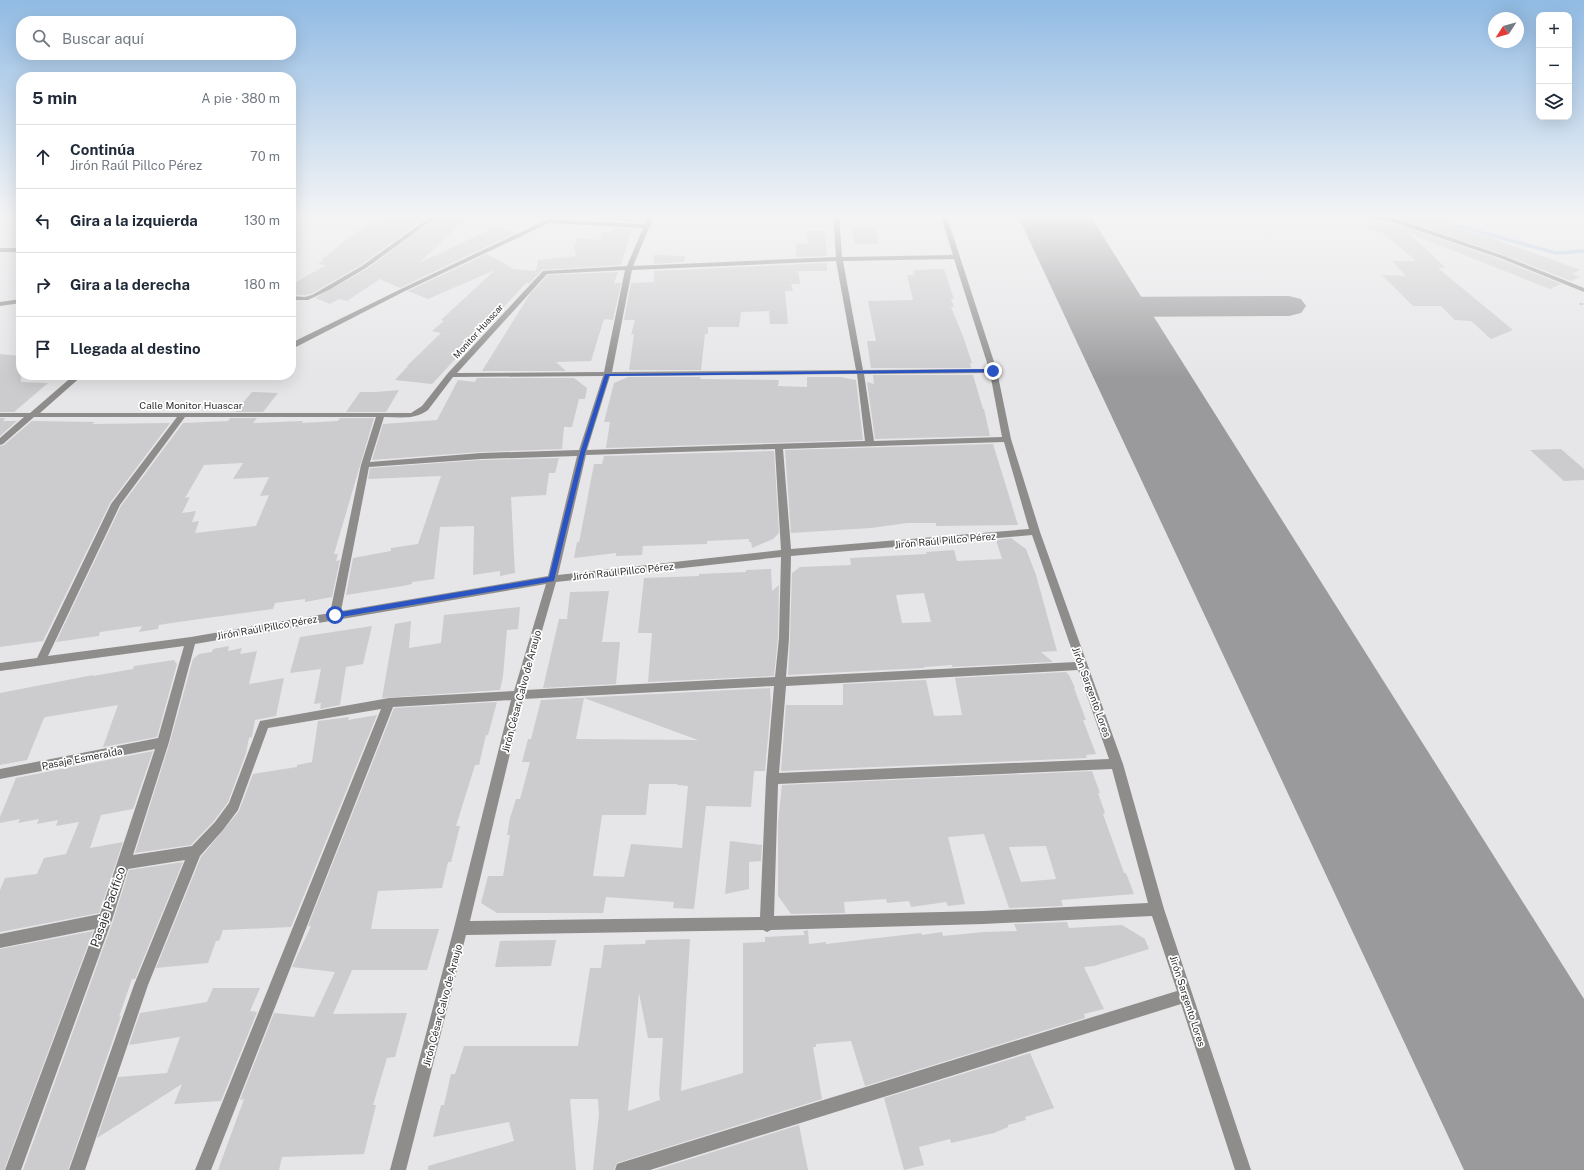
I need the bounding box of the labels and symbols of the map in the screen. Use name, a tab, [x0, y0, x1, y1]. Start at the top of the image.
north arrow	[1488, 12, 1524, 48]
street label: Monitor Huascar	[451, 301, 506, 361]
route end	[984, 362, 1002, 380]
street label: Calle Monitor Huascar	[139, 399, 243, 411]
street label: Jirón Raúl Pillco Pérez	[894, 530, 996, 550]
street label: Jirón Raúl Pillco Pérez	[572, 560, 674, 582]
route start	[326, 606, 344, 624]
street label: Jirón Raúl Pillco Pérez	[216, 612, 318, 642]
street label: Jirón César Calvo de Araujo	[499, 628, 543, 753]
street label: Jirón Sargento Lores	[1070, 645, 1114, 739]
street label: Pasaje Esmeralda	[41, 744, 123, 772]
street label: Pasaje Pacífico	[88, 865, 128, 949]
street label: Jirón César Calvo de Araujo	[420, 942, 464, 1067]
street label: Jirón Sargento Lores	[1168, 954, 1208, 1048]

